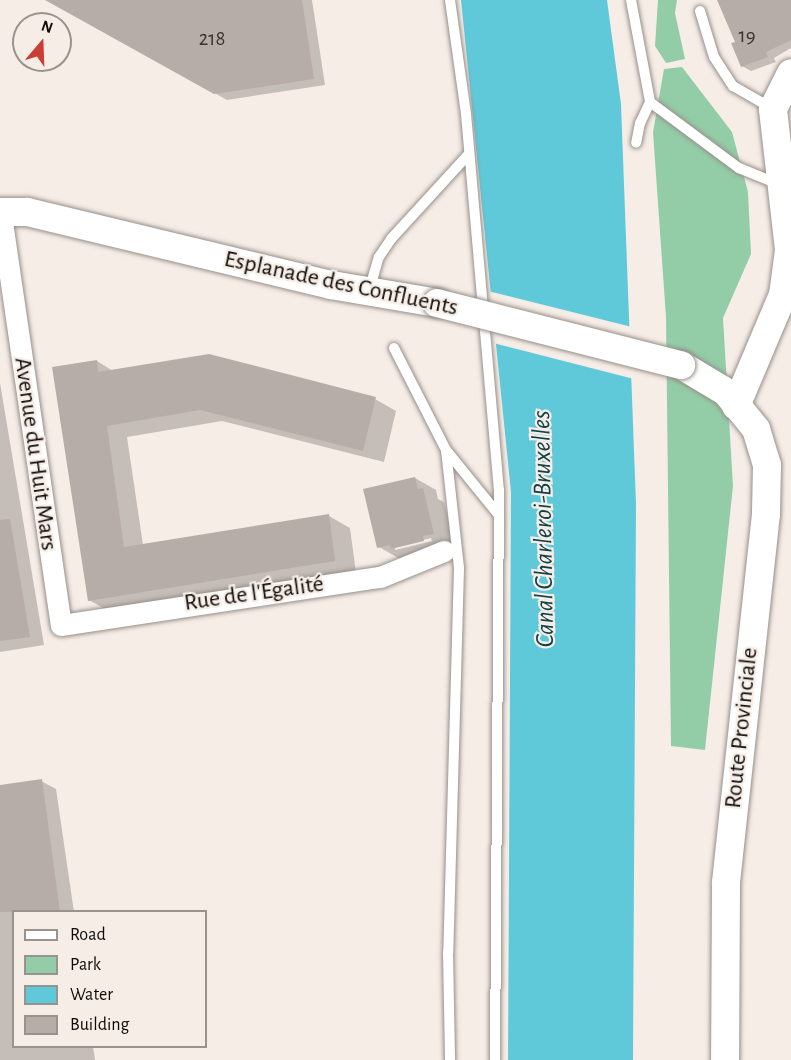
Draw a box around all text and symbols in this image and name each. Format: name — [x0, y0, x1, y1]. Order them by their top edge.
north arrow — [12, 12, 72, 72]
text: N — [39, 17, 55, 36]
house number: 19 — [738, 23, 756, 49]
house number: 218 — [199, 26, 225, 52]
street label: Esplanade des Confluents — [221, 245, 461, 323]
street label: Avenue du Huit Mars — [7, 356, 63, 552]
water label: Canal Charleroi-Bruxelles — [526, 410, 562, 648]
street label: Rue de l'Égalité — [182, 570, 326, 618]
street label: Route Provinciale — [719, 646, 765, 810]
legend — [12, 910, 207, 1048]
text: Road — [70, 926, 106, 944]
text: Park — [70, 956, 101, 974]
text: Water — [70, 986, 113, 1004]
text: Building — [70, 1016, 129, 1034]

